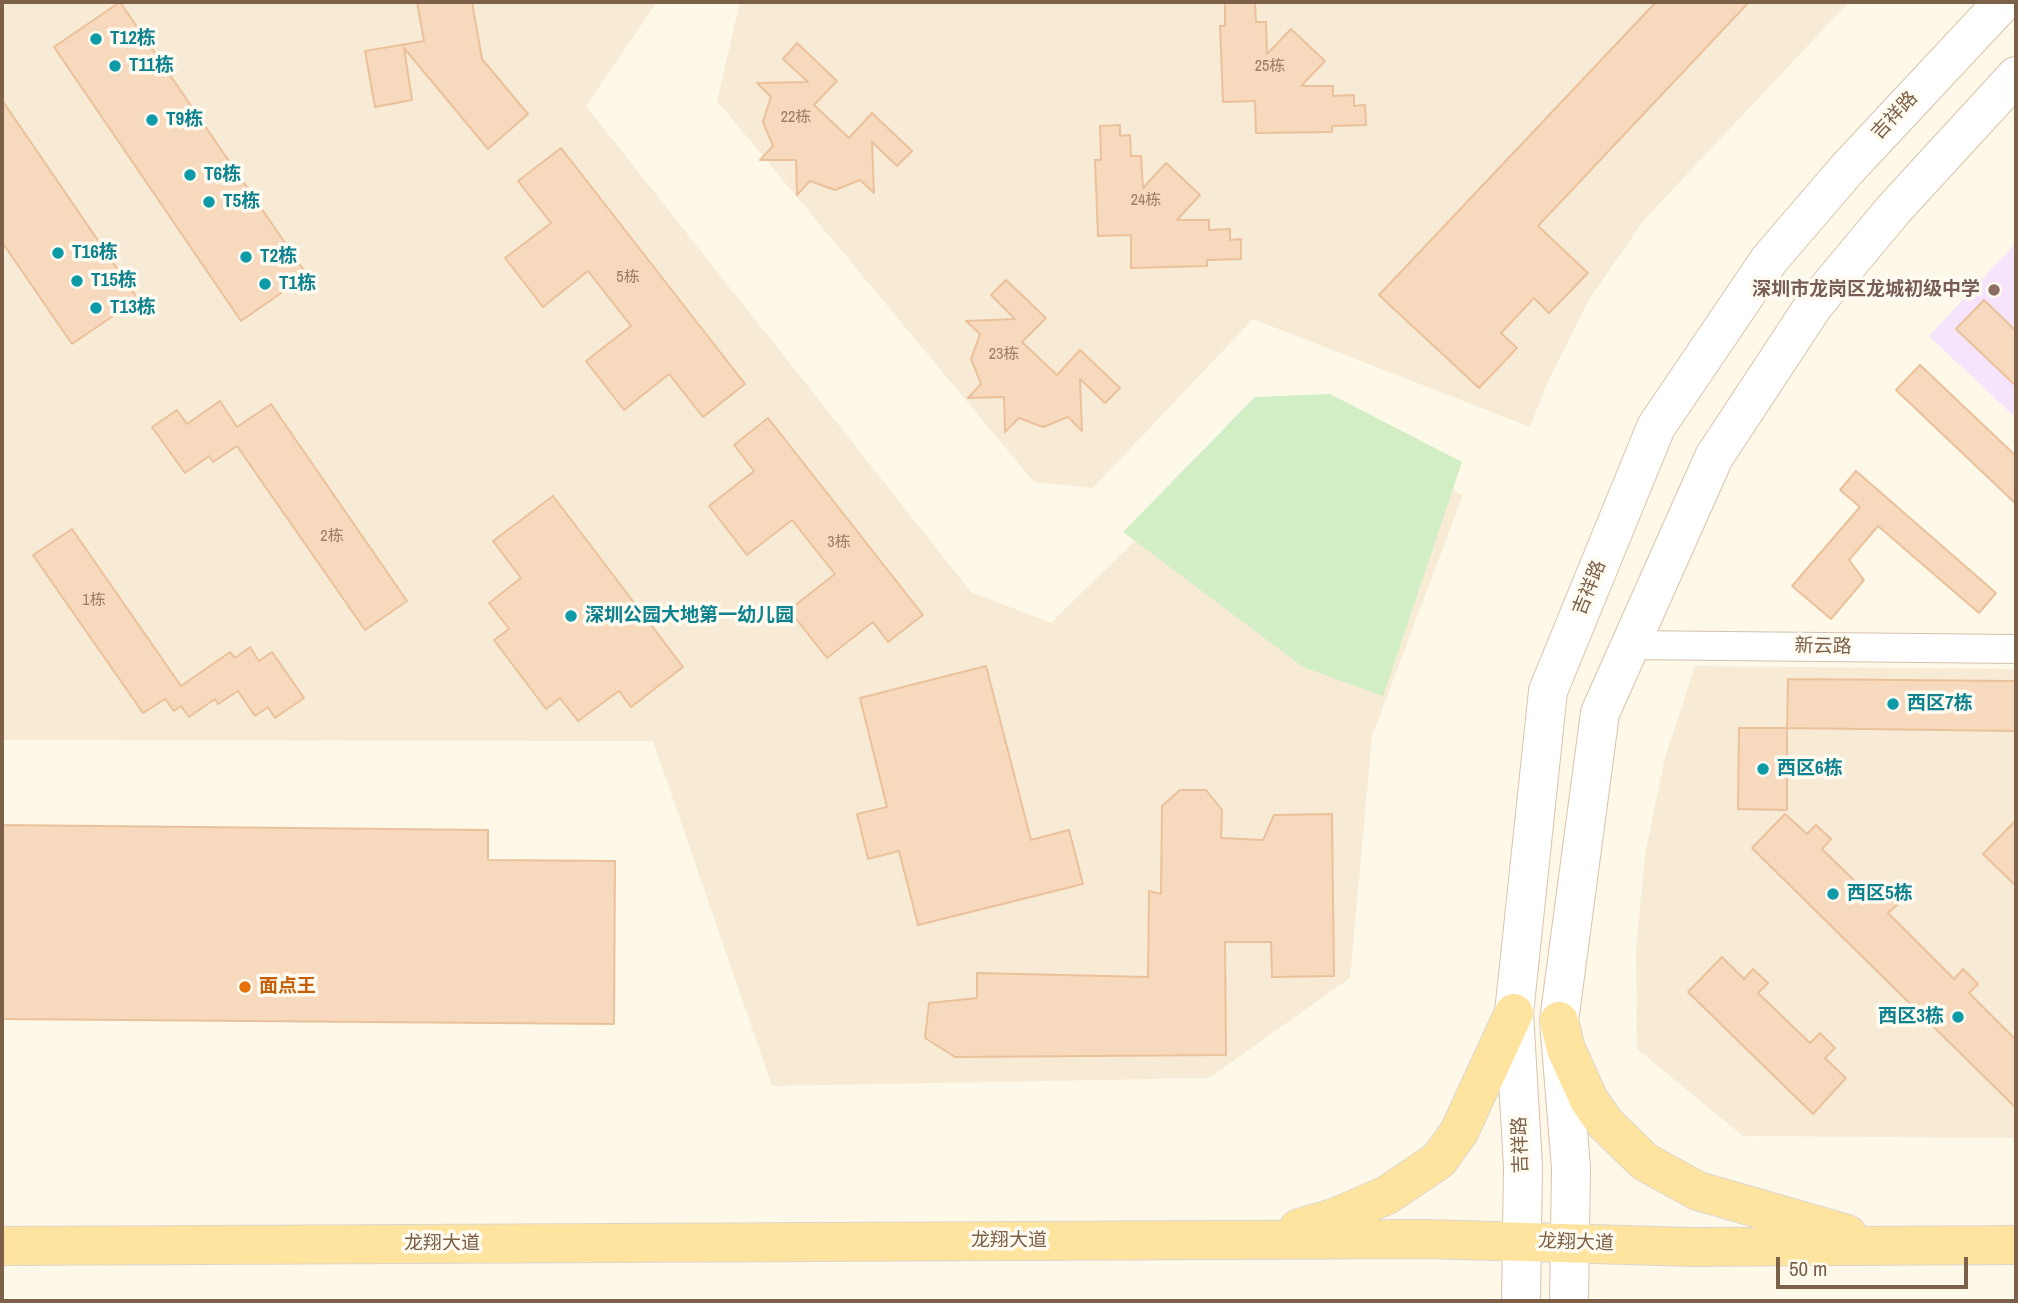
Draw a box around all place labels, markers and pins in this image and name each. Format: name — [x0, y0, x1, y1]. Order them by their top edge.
place label: T12栋 — [110, 28, 156, 50]
marker: T12栋 — [88, 31, 104, 47]
place label: T11栋 — [129, 55, 174, 77]
marker: T11栋 — [107, 58, 123, 74]
place label: T9栋 — [166, 109, 203, 131]
marker: T9栋 — [144, 112, 160, 128]
place label: T6栋 — [204, 164, 241, 186]
marker: T6栋 — [182, 167, 198, 183]
place label: T5栋 — [223, 191, 260, 213]
marker: T5栋 — [201, 194, 217, 210]
place label: T16栋 — [72, 242, 118, 264]
marker: T16栋 — [50, 245, 66, 261]
place label: T2栋 — [260, 246, 297, 268]
marker: T2栋 — [238, 249, 254, 265]
place label: T15栋 — [91, 270, 137, 292]
marker: T15栋 — [69, 273, 85, 289]
place label: T1栋 — [279, 273, 316, 295]
marker: T1栋 — [257, 276, 273, 292]
place label: 深圳市龙岗区龙城初级中学 — [1752, 279, 1980, 301]
marker: 深圳市龙岗区龙城初级中学 — [1986, 282, 2002, 298]
place label: T13栋 — [110, 297, 156, 319]
marker: T13栋 — [88, 300, 104, 316]
place label: 深圳公园大地第一幼儿园 — [585, 605, 794, 627]
marker: 深圳公园大地第一幼儿园 — [563, 608, 579, 624]
place label: 西区7栋 — [1907, 693, 1973, 715]
marker: 西区7栋 — [1885, 696, 1901, 712]
place label: 西区6栋 — [1777, 758, 1843, 780]
marker: 西区6栋 — [1755, 761, 1771, 777]
place label: 西区5栋 — [1847, 883, 1913, 905]
marker: 西区5栋 — [1825, 886, 1841, 902]
place label: 面点王 — [259, 976, 316, 998]
marker: 面点王 — [237, 979, 253, 995]
place label: 西区3栋 — [1878, 1006, 1944, 1028]
marker: 西区3栋 — [1950, 1009, 1966, 1025]

